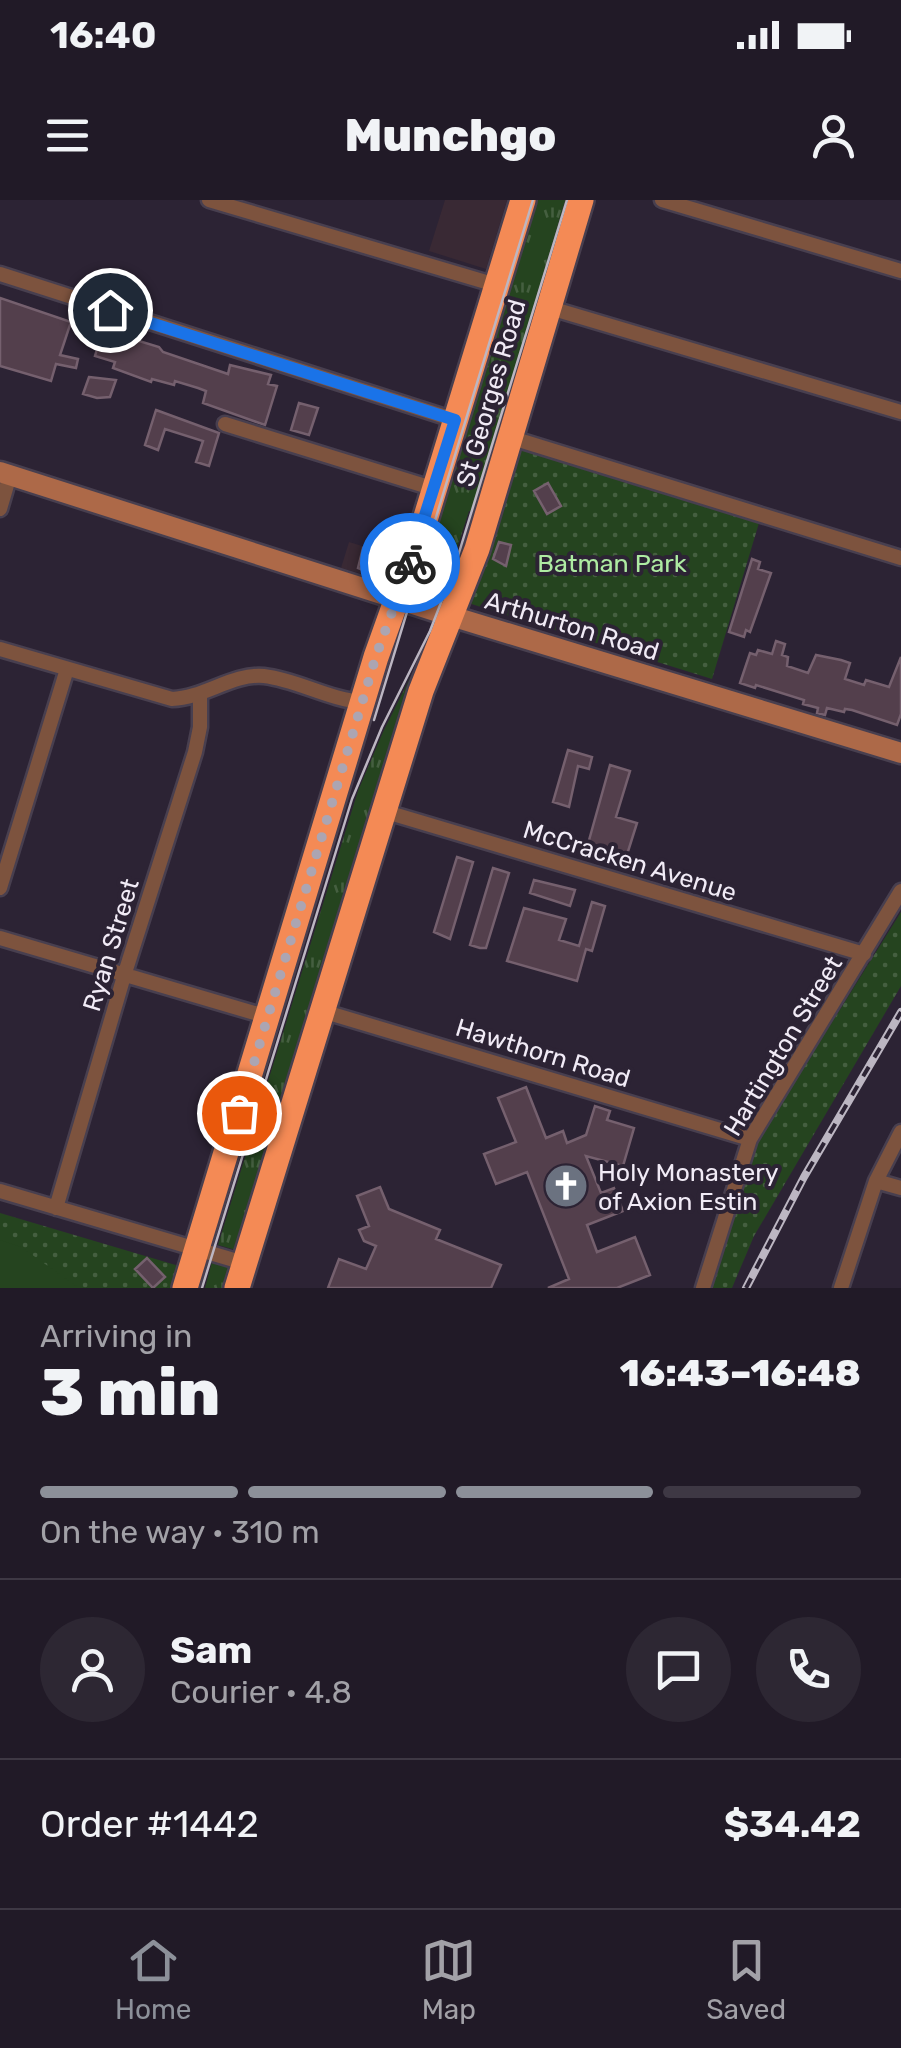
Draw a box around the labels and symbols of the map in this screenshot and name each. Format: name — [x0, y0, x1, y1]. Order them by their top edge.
pin — [68, 268, 153, 353]
street label: St Georges Road — [450, 296, 532, 490]
courier — [360, 513, 460, 613]
park label: Batman Park — [537, 549, 687, 578]
street label: Arthurton Road — [481, 586, 663, 666]
street label: McCracken Avenue — [520, 815, 740, 907]
street label: Ryan Street — [77, 875, 145, 1015]
street label: Hartington Street — [718, 951, 848, 1141]
street label: Hawthorn Road — [452, 1013, 634, 1093]
pin — [197, 1071, 282, 1156]
place label: Holy Monastery of Axion Estin — [598, 1158, 779, 1216]
church icon: Holy Monastery of Axion Estin — [543, 1163, 589, 1209]

